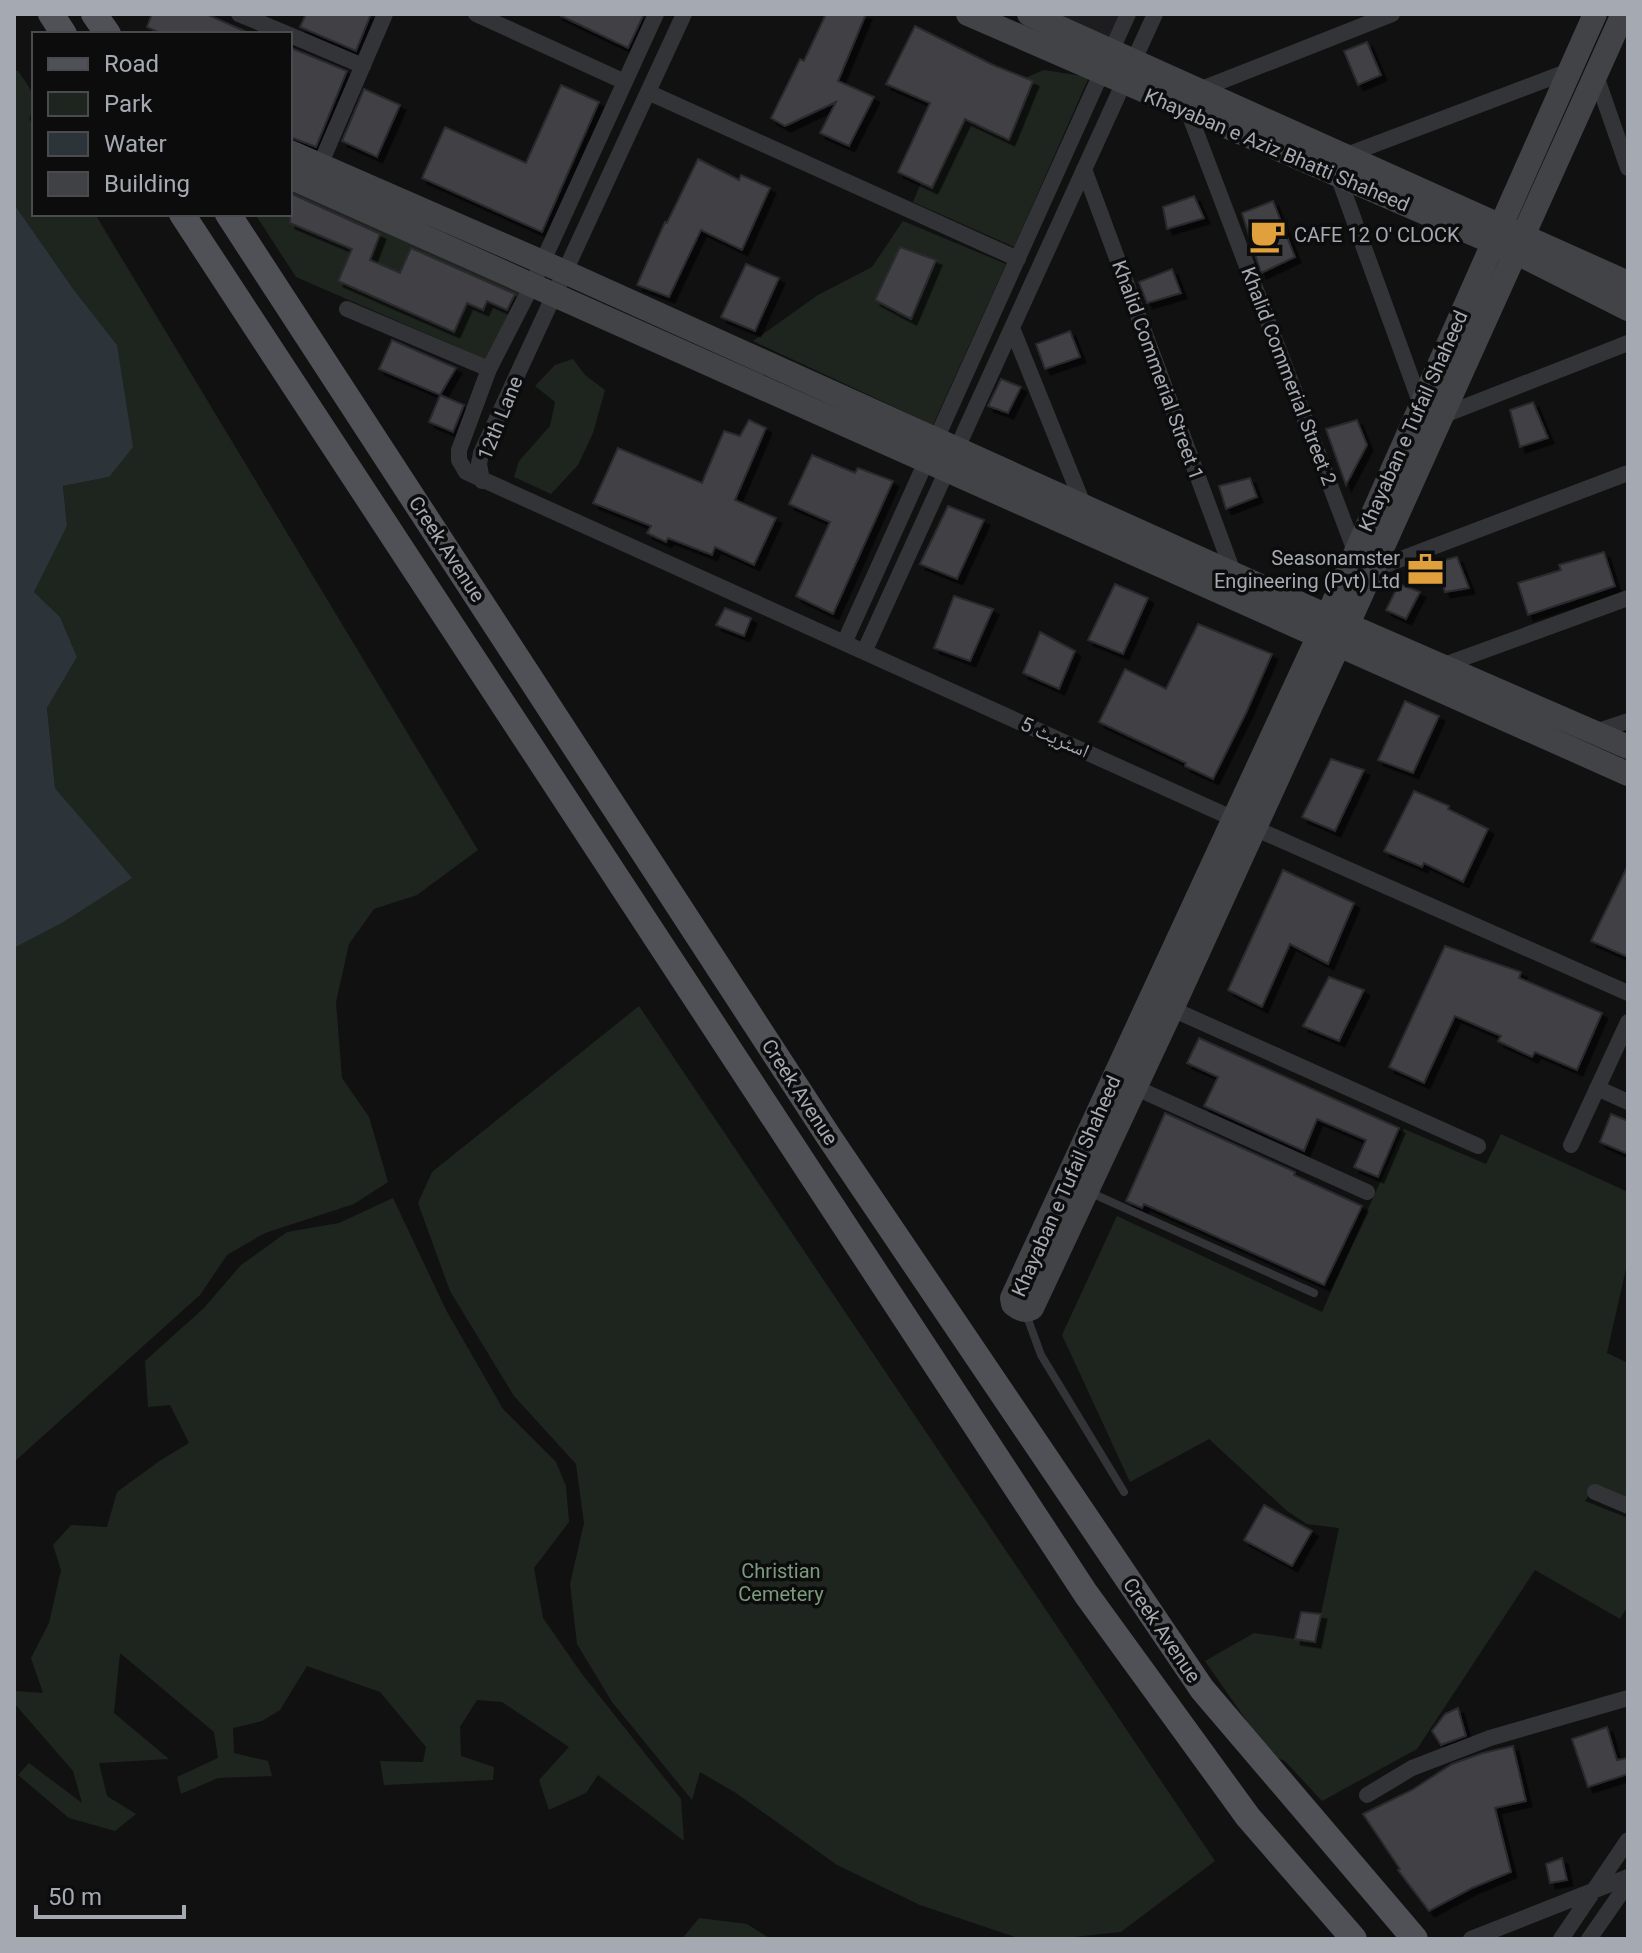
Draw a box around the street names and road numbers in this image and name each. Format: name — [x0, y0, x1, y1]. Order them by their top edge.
street label: Khayaban e Aziz Bhatti Shaheed — [1141, 83, 1413, 217]
street label: Khalid Commerial Street 1 — [1107, 257, 1209, 483]
street label: Khalid Commerial Street 2 — [1236, 263, 1342, 489]
street label: Khayaban e Tufail Shaheed — [1353, 307, 1473, 535]
street label: 12th Lane — [472, 373, 528, 463]
street label: Creek Avenue — [404, 492, 490, 606]
street label: اسٹریٹ 5 — [1017, 711, 1093, 763]
street label: Creek Avenue — [757, 1035, 843, 1149]
street label: Khayaban e Tufail Shaheed — [1006, 1072, 1126, 1300]
street label: Creek Avenue — [1118, 1573, 1206, 1687]

